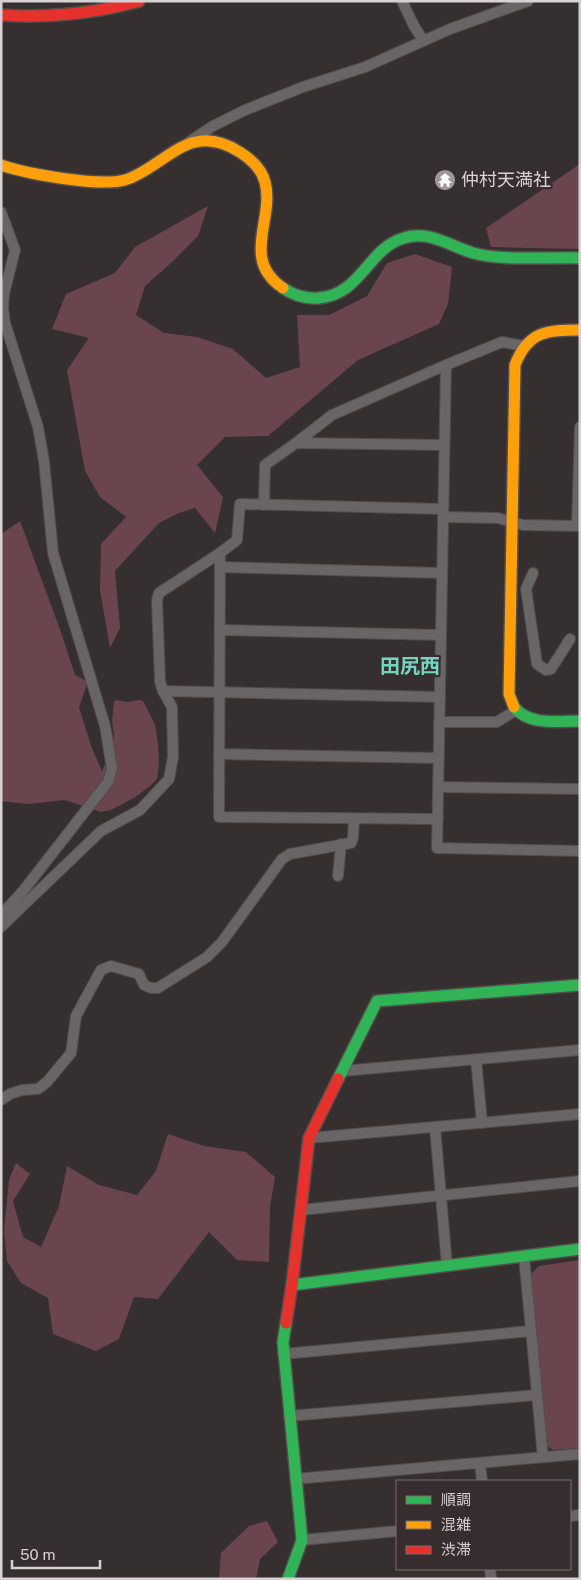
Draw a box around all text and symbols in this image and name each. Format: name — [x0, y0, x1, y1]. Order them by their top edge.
temple icon: 仲村天満社 — [433, 168, 457, 192]
place label: 仲村天満社 — [461, 169, 551, 190]
district label: 田尻西 — [380, 654, 440, 678]
legend — [396, 1480, 571, 1570]
text: 順調 — [441, 1491, 471, 1508]
text: 混雑 — [441, 1516, 471, 1533]
scale bar — [12, 1538, 100, 1570]
text: 渋滞 — [441, 1541, 471, 1558]
text: 50 m — [20, 1546, 55, 1563]

